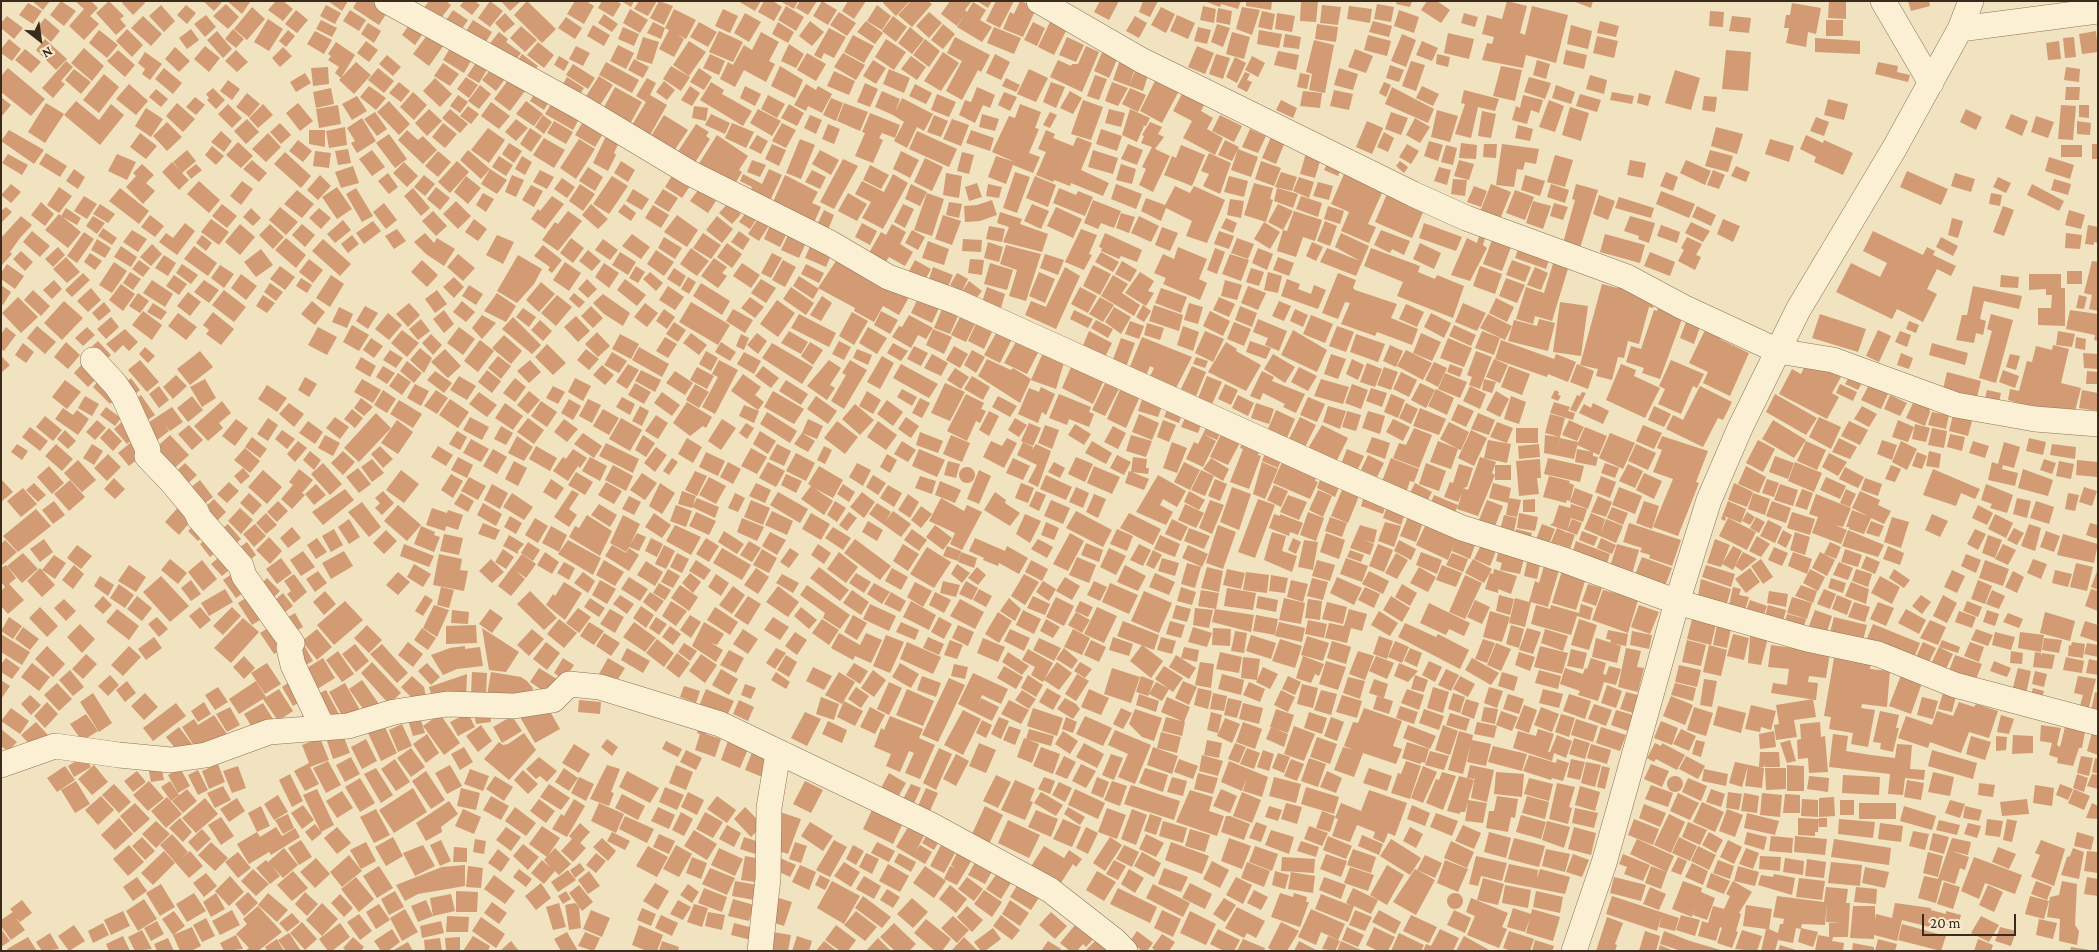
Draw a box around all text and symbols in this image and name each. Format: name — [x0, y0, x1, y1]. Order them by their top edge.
north arrow — [15, 15, 65, 65]
text: N — [39, 44, 56, 62]
scale bar — [1924, 904, 2018, 936]
text: 20 m — [1930, 915, 1961, 931]

